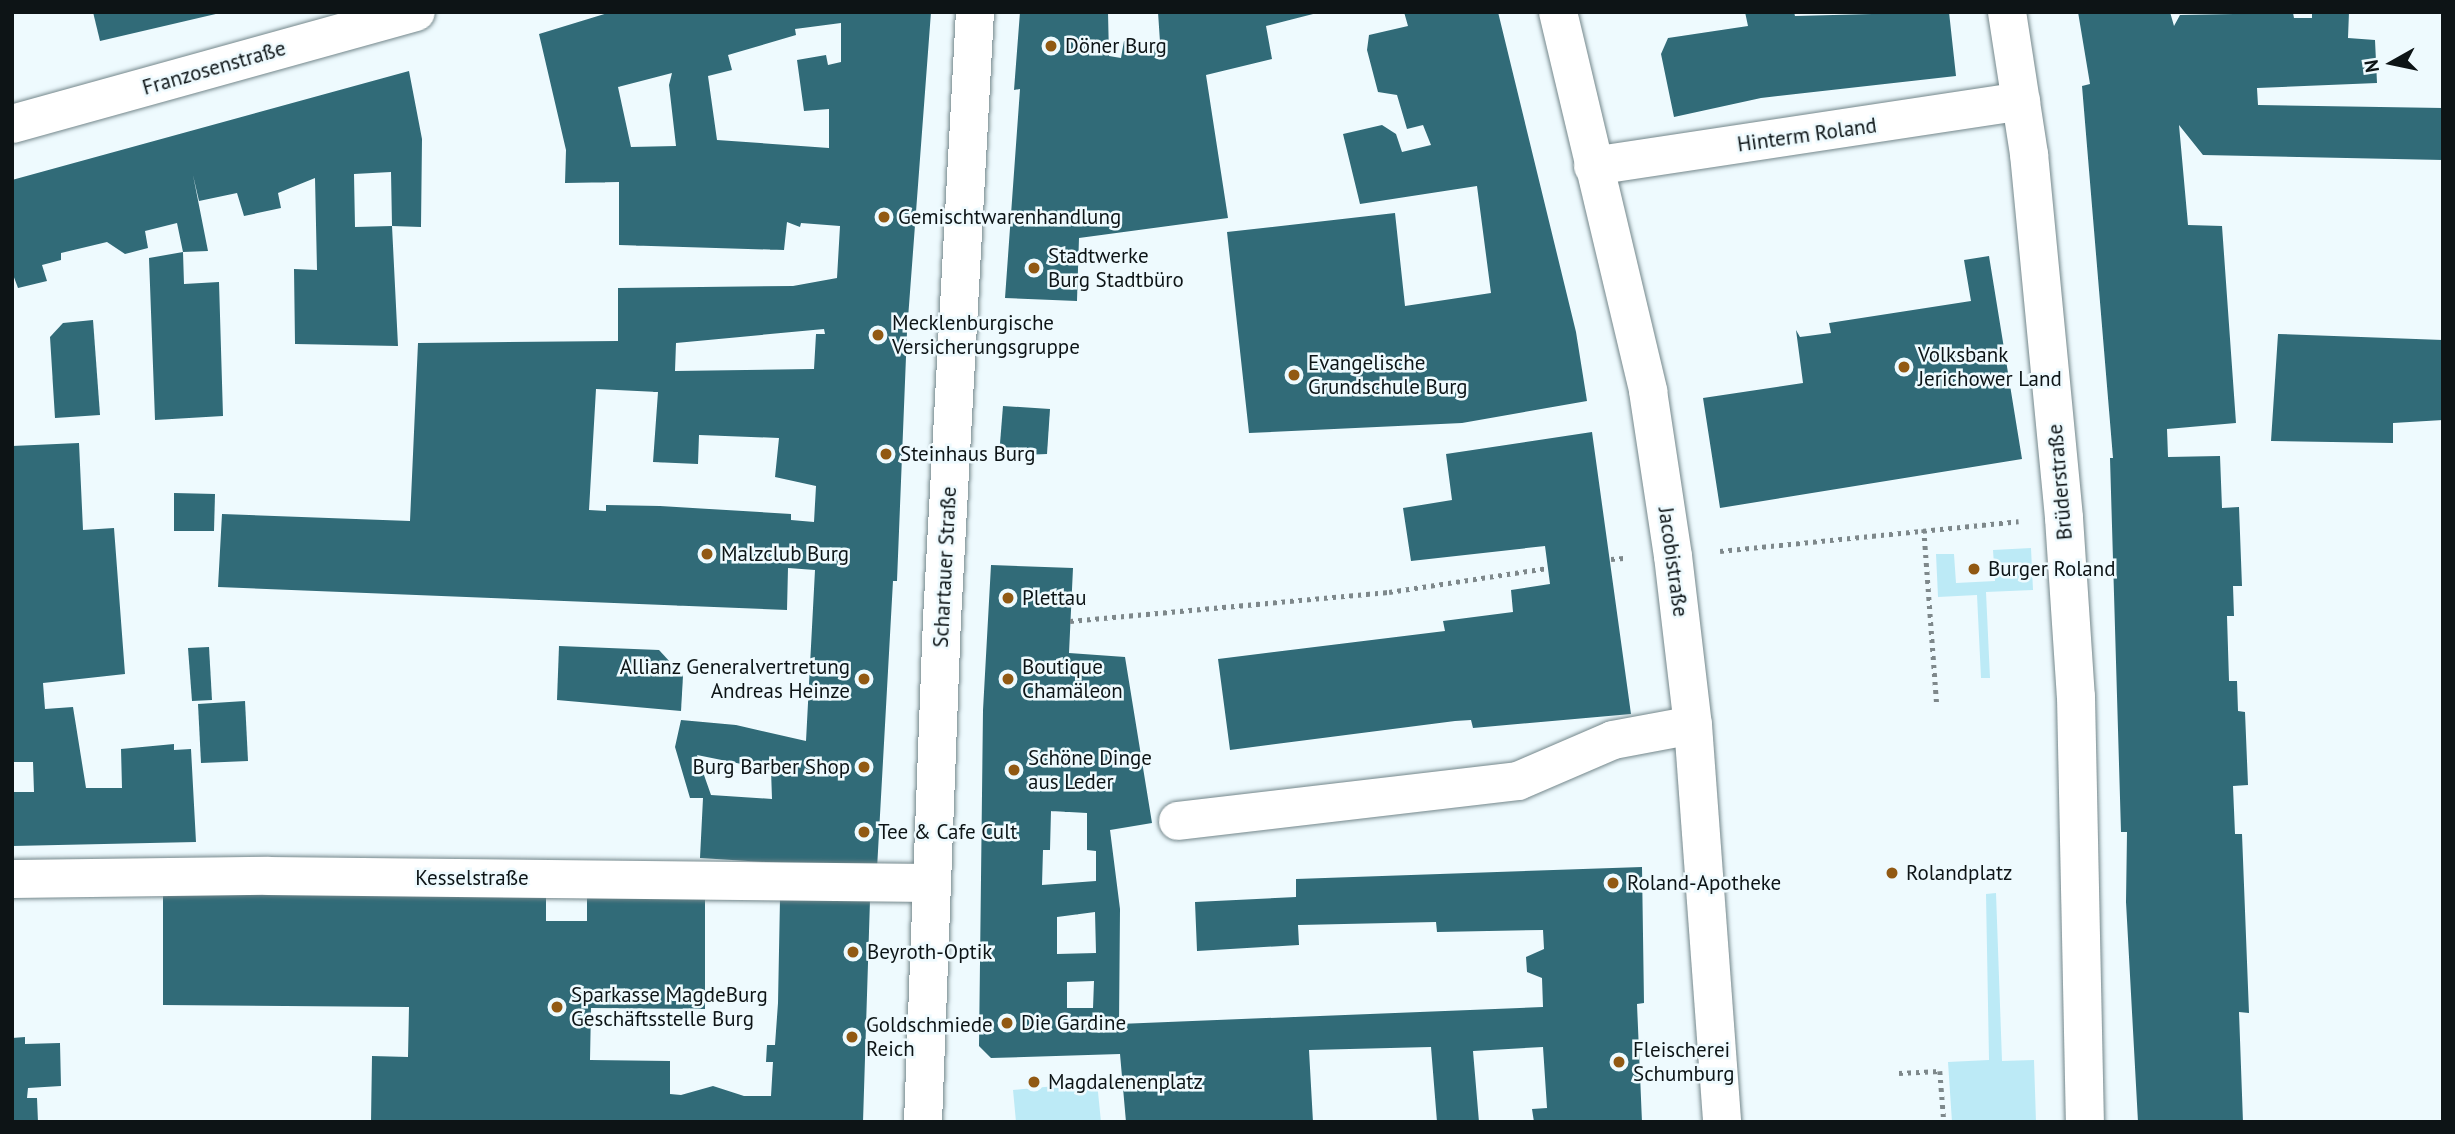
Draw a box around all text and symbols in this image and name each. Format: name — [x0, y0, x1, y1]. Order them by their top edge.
north arrow — [2357, 28, 2427, 98]
place label: Döner Burg — [1065, 33, 1167, 59]
street label: Franzosenstraße — [139, 36, 289, 100]
marker: Döner Burg — [1043, 38, 1059, 54]
text: N — [2358, 58, 2384, 74]
street label: Hinterm Roland — [1736, 113, 1878, 157]
place label: Gemischtwarenhandlung — [898, 204, 1121, 230]
marker: Gemischtwarenhandlung — [876, 209, 892, 225]
place label: Stadtwerke Burg Stadtbüro — [1048, 243, 1184, 293]
marker: Stadtwerke Burg Stadtbüro — [1026, 260, 1042, 276]
place label: Mecklenburgische Versicherungsgruppe — [892, 310, 1080, 360]
marker: Mecklenburgische Versicherungsgruppe — [870, 327, 886, 343]
place label: Volksbank Jerichower Land — [1918, 342, 2062, 392]
place label: Evangelische Grundschule Burg — [1308, 350, 1468, 400]
marker: Volksbank Jerichower Land — [1896, 359, 1912, 375]
marker: Evangelische Grundschule Burg — [1286, 367, 1302, 383]
street label: Brüderstraße — [2042, 423, 2078, 541]
place label: Steinhaus Burg — [900, 441, 1035, 467]
marker: Steinhaus Burg — [878, 446, 894, 462]
street label: Schartauer Straße — [928, 486, 962, 648]
street label: Jacobistraße — [1653, 506, 1693, 618]
place label: Malzclub Burg — [721, 541, 849, 567]
marker: Malzclub Burg — [699, 546, 715, 562]
place label: Burger Roland — [1988, 556, 2115, 582]
marker: Burger Roland — [1966, 561, 1982, 577]
place label: Plettau — [1022, 585, 1087, 611]
marker: Plettau — [1000, 590, 1016, 606]
place label: Allianz Generalvertretung Andreas Heinze — [619, 654, 850, 704]
place label: Boutique Chamäleon — [1022, 654, 1123, 704]
marker: Allianz Generalvertretung Andreas Heinze — [856, 671, 872, 687]
marker: Boutique Chamäleon — [1000, 671, 1016, 687]
place label: Schöne Dinge aus Leder — [1028, 745, 1152, 795]
place label: Burg Barber Shop — [693, 754, 850, 780]
marker: Burg Barber Shop — [856, 759, 872, 775]
marker: Schöne Dinge aus Leder — [1006, 762, 1022, 778]
place label: Tee & Cafe Cult — [878, 819, 1017, 845]
marker: Tee & Cafe Cult — [856, 824, 872, 840]
place label: Rolandplatz — [1906, 860, 2012, 886]
street label: Kesselstraße — [415, 865, 529, 891]
marker: Rolandplatz — [1884, 865, 1900, 881]
place label: Roland-Apotheke — [1627, 870, 1781, 896]
marker: Roland-Apotheke — [1605, 875, 1621, 891]
place label: Beyroth-Optik — [867, 939, 992, 965]
marker: Beyroth-Optik — [845, 944, 861, 960]
place label: Sparkasse MagdeBurg Geschäftsstelle Burg — [571, 982, 768, 1032]
marker: Sparkasse MagdeBurg Geschäftsstelle Burg — [549, 999, 565, 1015]
place label: Die Gardine — [1021, 1010, 1126, 1036]
place label: Goldschmiede Reich — [866, 1012, 993, 1062]
marker: Die Gardine — [999, 1015, 1015, 1031]
marker: Goldschmiede Reich — [844, 1029, 860, 1045]
place label: Fleischerei Schumburg — [1633, 1037, 1735, 1087]
marker: Fleischerei Schumburg — [1611, 1054, 1627, 1070]
place label: Magdalenenplatz — [1048, 1069, 1203, 1095]
marker: Magdalenenplatz — [1026, 1074, 1042, 1090]

